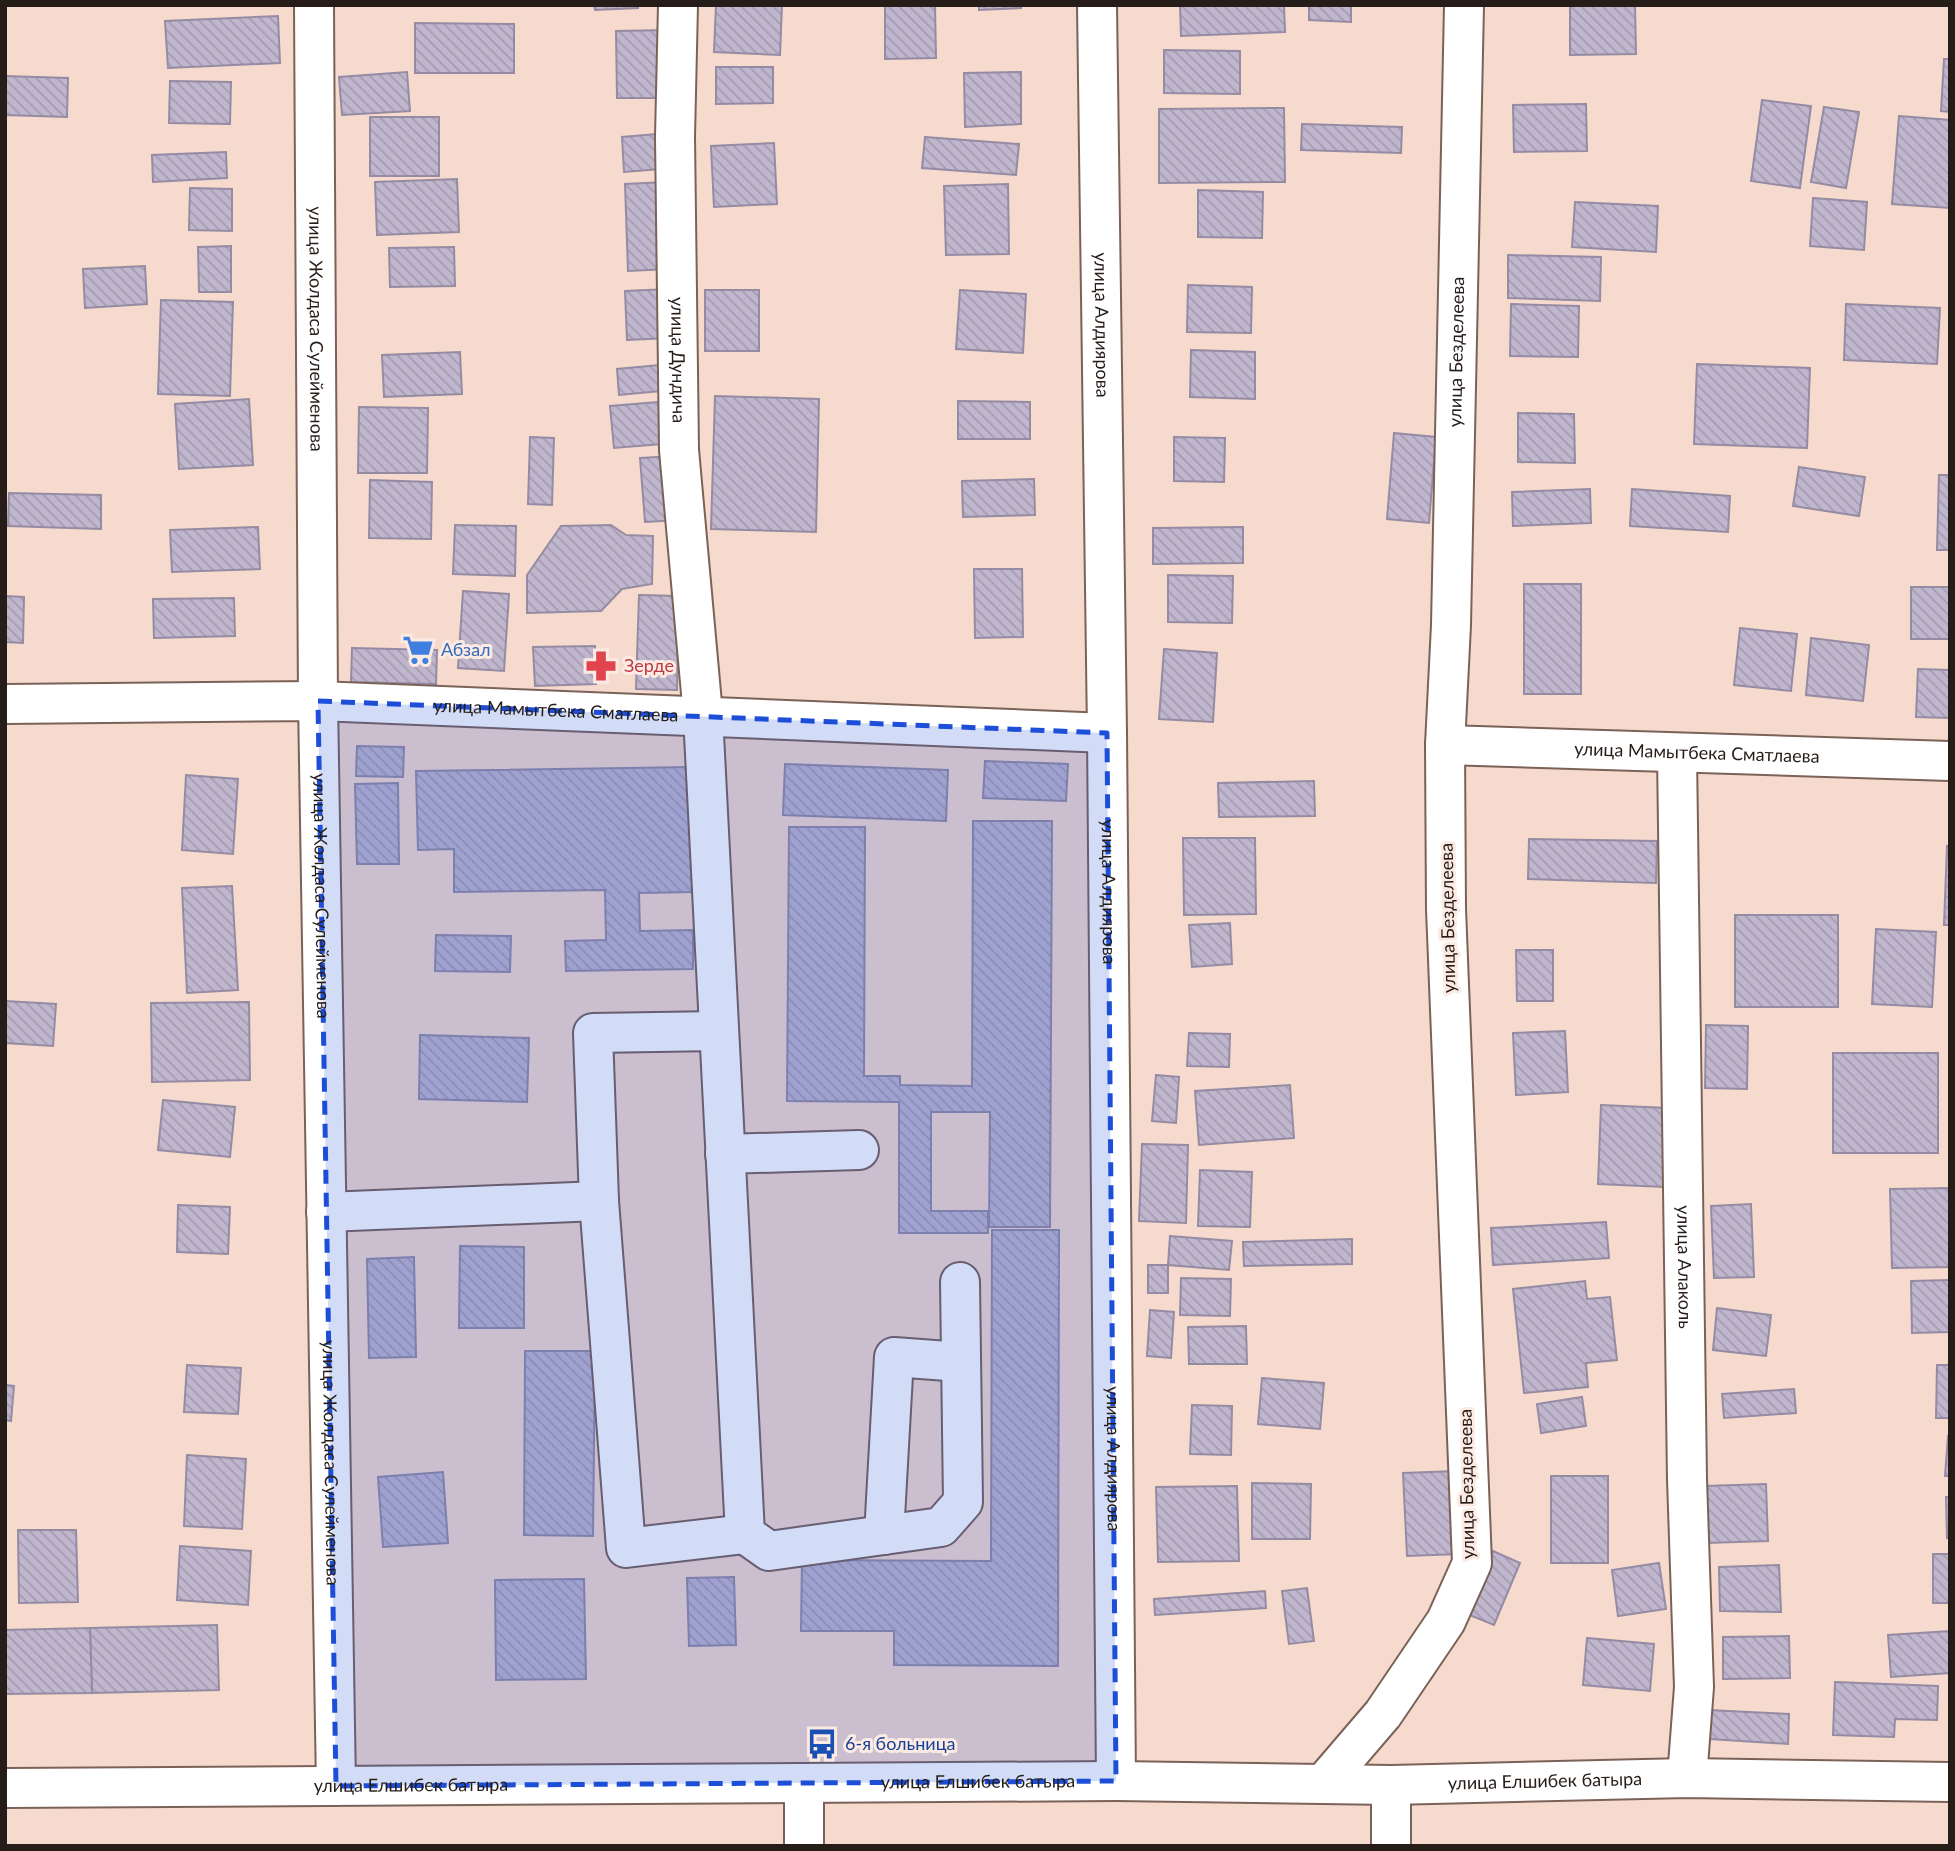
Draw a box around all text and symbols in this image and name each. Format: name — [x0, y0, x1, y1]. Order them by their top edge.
street label: улица Жолдаса Сулейменова — [305, 206, 329, 452]
street label: улица Алдиярова — [1090, 252, 1114, 398]
street label: улица Безделеева — [1443, 276, 1468, 427]
street label: улица Дундича — [667, 297, 691, 423]
supermarket icon: Абзал — [401, 633, 435, 667]
place label: Абзал — [441, 638, 491, 660]
pharmacy icon: Зерде — [584, 649, 618, 683]
place label: Зерде — [624, 654, 674, 676]
street label: улица Мамытбека Сматлаева — [433, 694, 679, 726]
street label: улица Мамытбека Сматлаева — [1574, 737, 1820, 767]
street label: улица Жолдаса Сулейменова — [309, 773, 335, 1019]
street label: улица Алдиярова — [1098, 819, 1121, 965]
street label: улица Безделеева — [1435, 843, 1459, 993]
street label: улица Алаколь — [1673, 1205, 1697, 1329]
street label: улица Жолдаса Сулейменова — [319, 1340, 345, 1586]
street label: улица Алдиярова — [1103, 1386, 1126, 1532]
street label: улица Безделеева — [1454, 1409, 1478, 1559]
bus stop icon: 6-я больница — [805, 1727, 839, 1761]
place label: 6-я больница — [845, 1732, 956, 1754]
street label: улица Елшибек батыра — [1447, 1767, 1642, 1794]
street label: улица Елшибек батыра — [881, 1769, 1075, 1792]
street label: улица Елшибек батыра — [314, 1773, 508, 1796]

